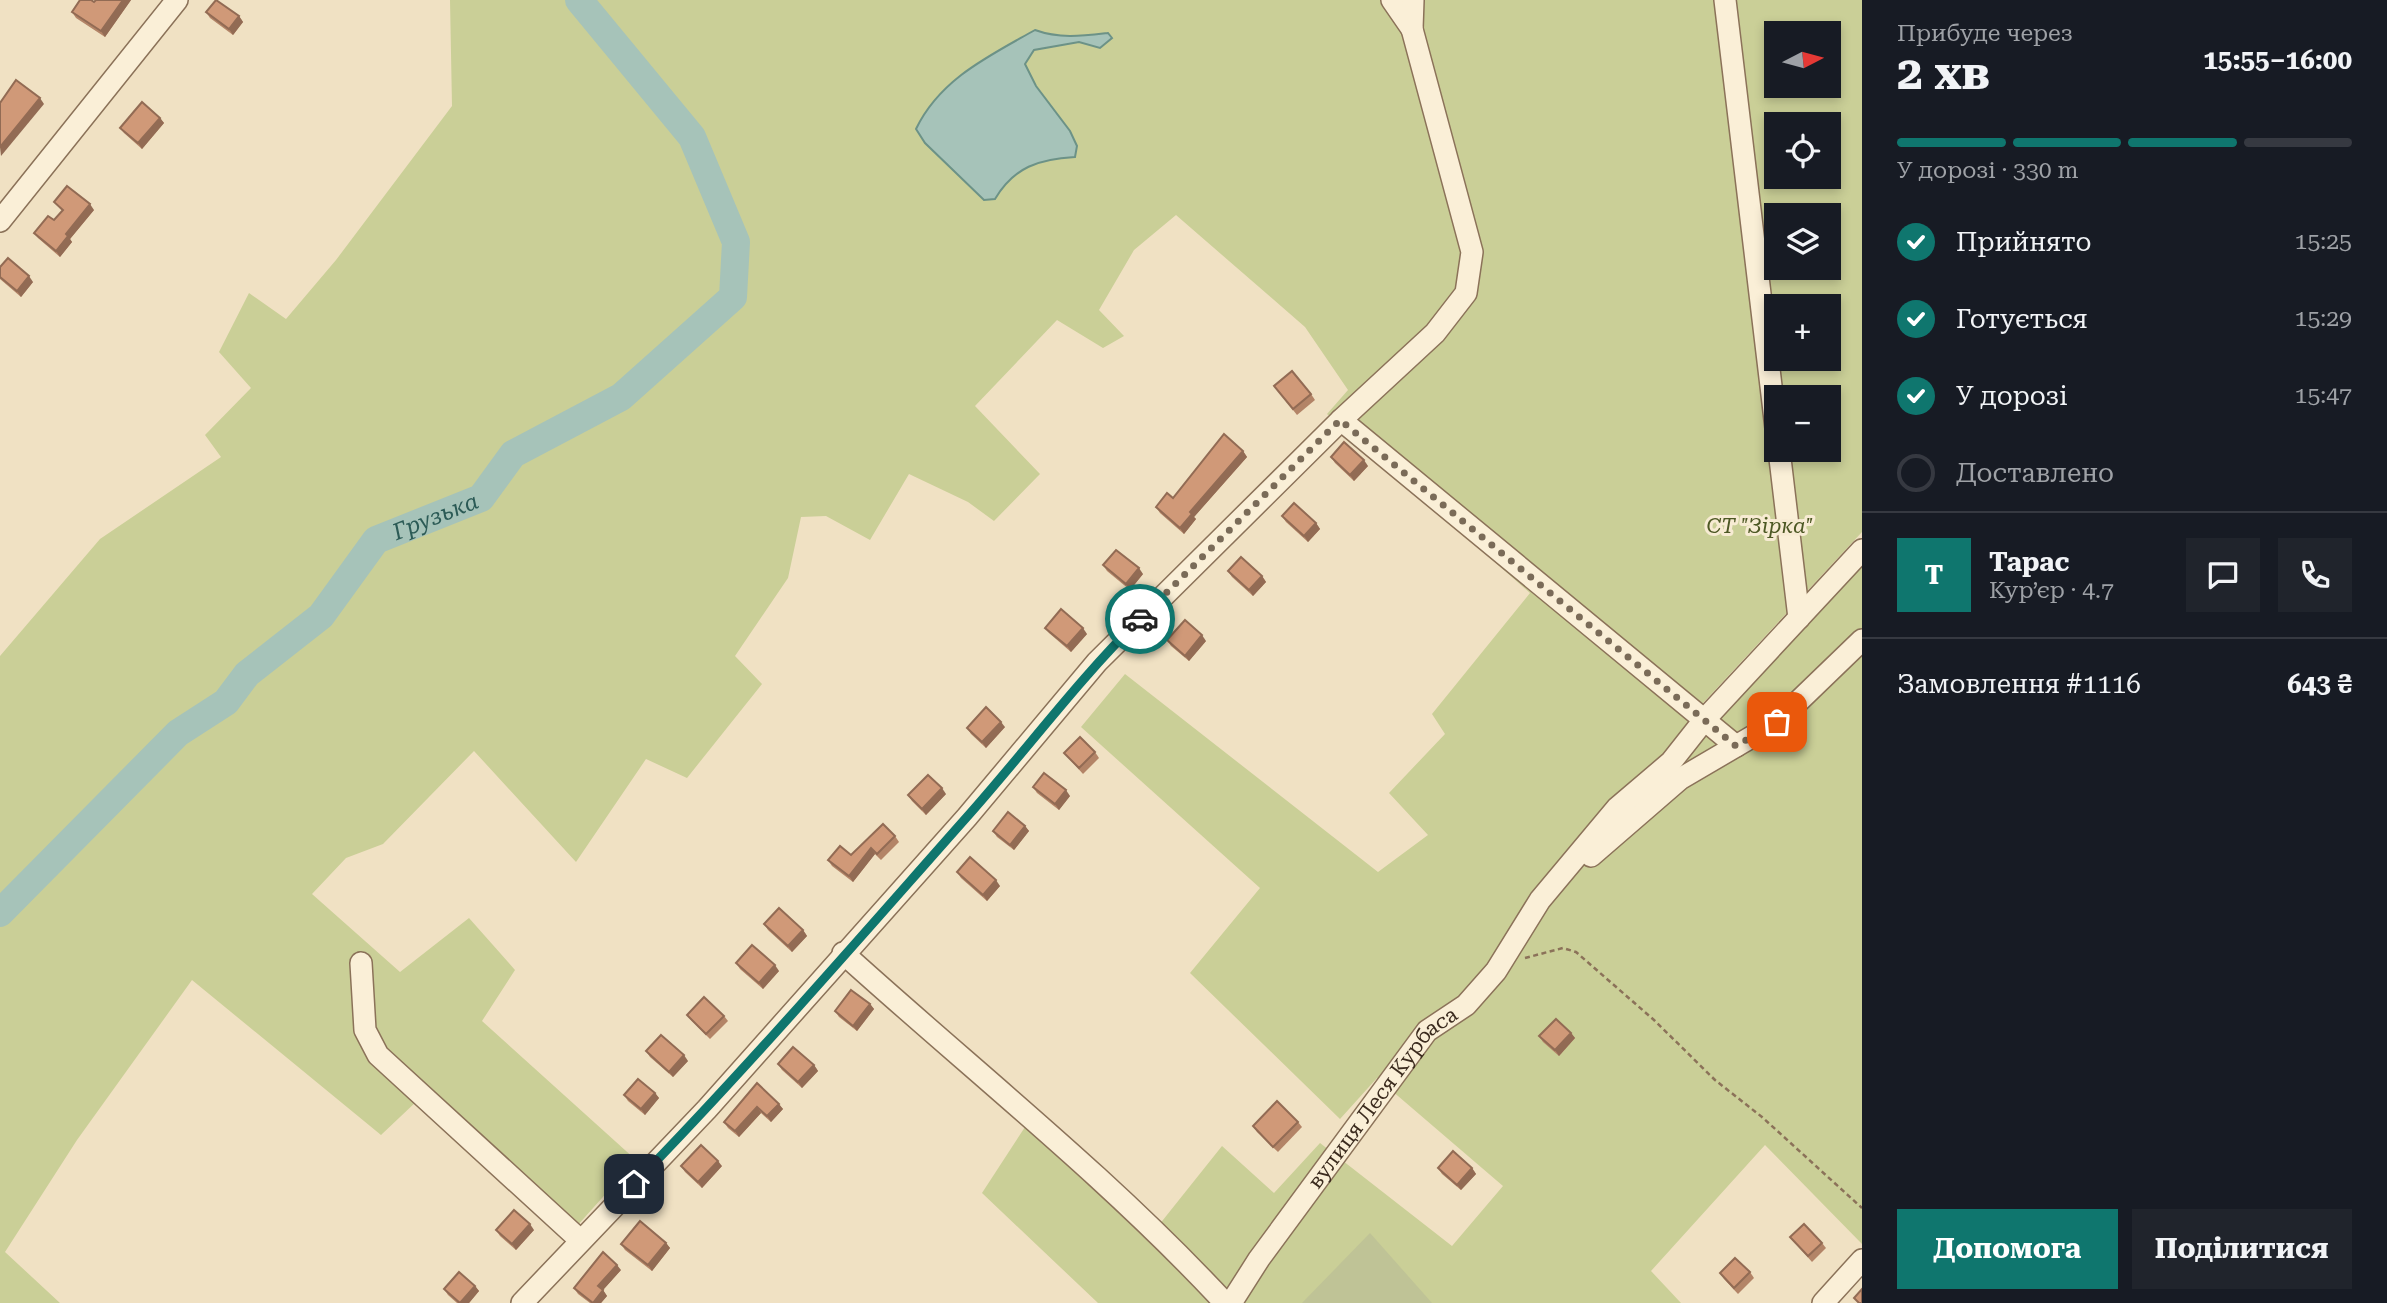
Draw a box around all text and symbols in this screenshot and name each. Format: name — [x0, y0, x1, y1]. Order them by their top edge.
text: Прибуде через — [1897, 20, 2073, 47]
north arrow — [1764, 21, 1841, 98]
map controls — [1764, 21, 1841, 462]
text: 15:55–16:00 — [2203, 45, 2352, 75]
text: 2 хв — [1897, 46, 1990, 100]
button: locate — [1764, 112, 1841, 189]
text: У дорозі · 330 m — [1897, 157, 2079, 184]
button: layers — [1764, 203, 1841, 280]
icon: check — [1897, 223, 1935, 261]
text: Прийнято — [1956, 227, 2091, 257]
text: 15:25 — [2295, 228, 2352, 255]
button: + — [1764, 294, 1841, 371]
icon: check — [1897, 300, 1935, 338]
text: Готується — [1956, 304, 2088, 334]
text: 15:29 — [2295, 305, 2352, 332]
icon: check — [1897, 377, 1935, 415]
text: У дорозі — [1956, 381, 2068, 411]
text: 15:47 — [2295, 382, 2352, 409]
button: − — [1764, 385, 1841, 462]
text: Доставлено — [1956, 458, 2114, 488]
water label: Грузька — [388, 487, 482, 546]
park label: СТ "Зірка" — [1707, 514, 1813, 538]
button: chat — [2186, 538, 2260, 612]
button: phone — [2278, 538, 2352, 612]
text: Тарас — [1989, 547, 2069, 577]
text: Т — [1925, 560, 1943, 590]
text: Кур’єр · 4.7 — [1989, 577, 2114, 604]
courier — [1105, 584, 1175, 654]
icon: car — [1121, 600, 1159, 638]
text: Замовлення #1116 — [1897, 669, 2141, 699]
text: 643 ₴ — [2287, 669, 2352, 699]
pin — [1747, 692, 1807, 752]
icon: bag — [1758, 703, 1796, 741]
street label: вулиця Леся Курбаса — [1303, 1002, 1462, 1193]
pin — [604, 1154, 664, 1214]
icon: home — [615, 1165, 653, 1203]
button: Допомога — [1897, 1209, 2118, 1289]
button: Поділитися — [2132, 1209, 2352, 1289]

